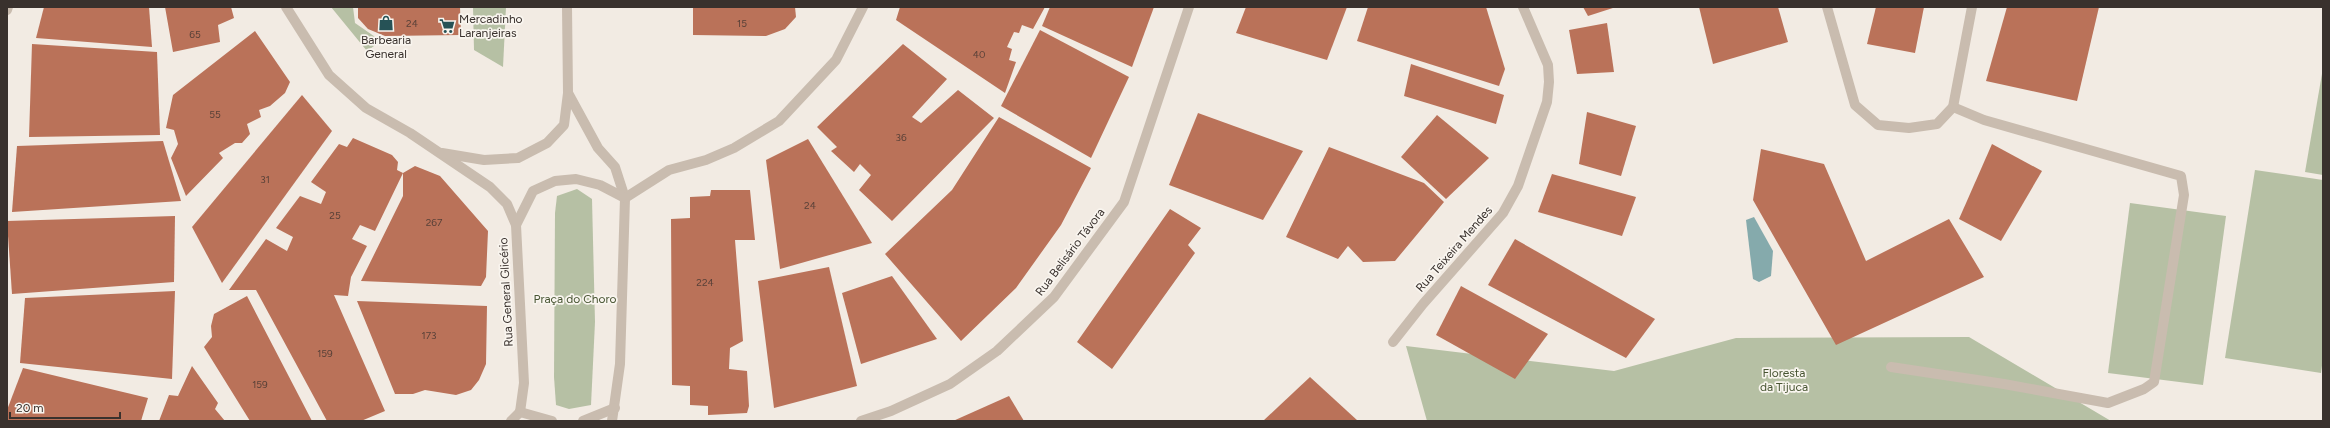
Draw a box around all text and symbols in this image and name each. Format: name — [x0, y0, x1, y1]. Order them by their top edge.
place label: Mercadinho Laranjeiras — [459, 12, 523, 40]
shop icon: Barbearia General — [377, 14, 395, 32]
house number: 24 — [406, 17, 418, 30]
supermarket icon: Mercadinho Laranjeiras — [438, 17, 456, 35]
house number: 15 — [737, 17, 747, 30]
house number: 65 — [189, 28, 201, 41]
place label: Barbearia General — [361, 33, 411, 61]
house number: 40 — [973, 48, 985, 61]
house number: 55 — [209, 108, 221, 121]
house number: 36 — [895, 131, 907, 144]
house number: 31 — [260, 173, 270, 186]
house number: 24 — [804, 199, 816, 212]
street label: Rua Teixeira Mendes — [1413, 203, 1495, 295]
street label: Rua Belisário Távora — [1032, 205, 1108, 299]
house number: 25 — [329, 209, 341, 222]
house number: 267 — [426, 216, 443, 229]
street label: Rua General Glicério — [496, 237, 516, 347]
house number: 224 — [696, 276, 714, 289]
park label: Praça do Choro — [534, 292, 617, 306]
house number: 173 — [422, 329, 436, 342]
house number: 159 — [317, 347, 333, 360]
park label: Floresta da Tijuca — [1760, 366, 1808, 394]
house number: 159 — [252, 378, 268, 391]
scale bar — [10, 394, 120, 420]
text: 20 m — [16, 401, 44, 415]

